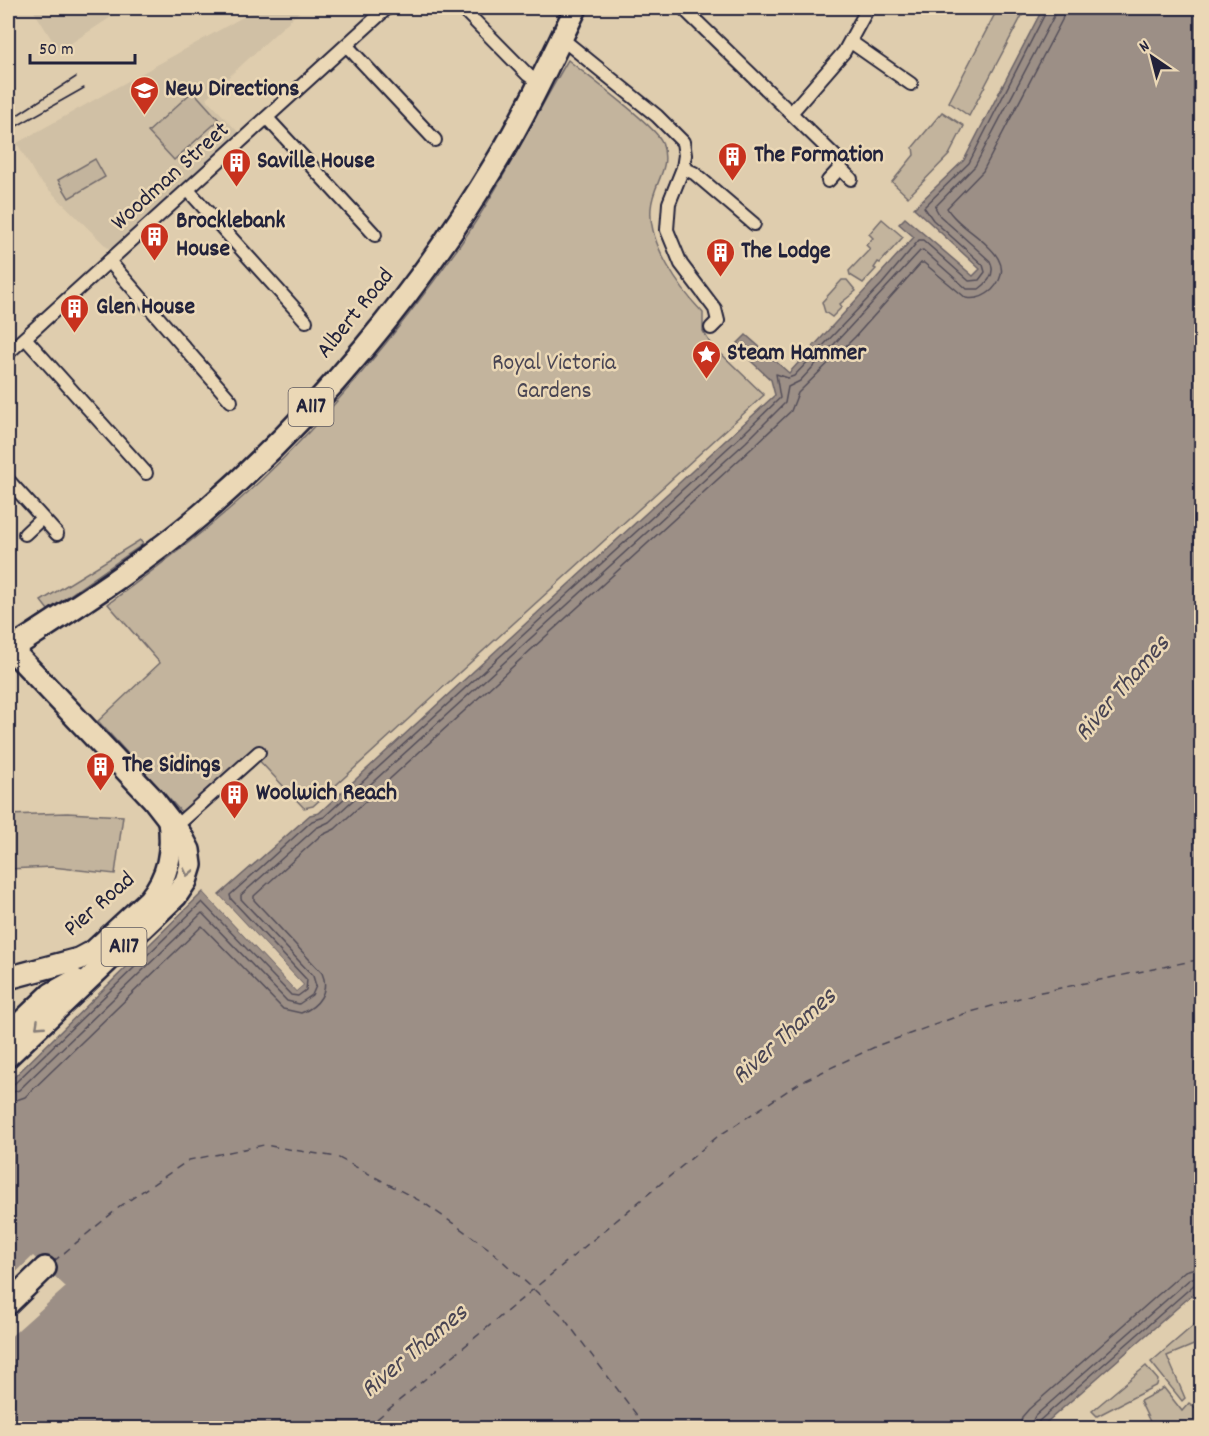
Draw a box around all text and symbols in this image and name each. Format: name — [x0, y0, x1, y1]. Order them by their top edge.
scale bar — [30, 27, 135, 65]
north arrow — [1122, 27, 1182, 87]
text: N — [1135, 35, 1155, 58]
text: 50 m — [39, 38, 74, 63]
place label: New Directions — [165, 73, 299, 107]
school or university icon: New Directions — [128, 74, 160, 116]
street label: Woodman Street — [104, 114, 238, 239]
place label: The Formation — [754, 139, 884, 173]
building icon: The Formation — [717, 140, 749, 182]
place label: Saville House — [257, 145, 375, 179]
building icon: Saville House — [220, 146, 252, 188]
place label: Brocklebank House — [176, 205, 285, 267]
building icon: Brocklebank House — [139, 220, 171, 262]
place label: The Lodge — [741, 235, 831, 269]
building icon: The Lodge — [704, 236, 736, 278]
street label: Albert Road — [309, 261, 403, 367]
place label: Glen House — [96, 291, 195, 325]
building icon: Glen House — [59, 292, 91, 334]
place label: Steam Hammer — [727, 337, 867, 371]
place icon: Steam Hammer — [690, 338, 722, 380]
park label: Royal Victoria Gardens — [492, 347, 617, 409]
road number: A117 — [288, 388, 334, 426]
water label: River Thames — [1066, 627, 1180, 750]
place label: The Sidings — [122, 749, 221, 783]
building icon: The Sidings — [85, 750, 117, 792]
place label: Woolwich Reach — [256, 777, 397, 811]
building icon: Woolwich Reach — [219, 778, 251, 820]
street label: Pier Road — [57, 864, 143, 946]
one-way arrow — [183, 867, 196, 877]
road number: A117 — [102, 928, 146, 966]
water label: River Thames — [724, 979, 846, 1094]
one-way arrow — [36, 1018, 47, 1029]
water label: River Thames — [353, 1295, 478, 1408]

